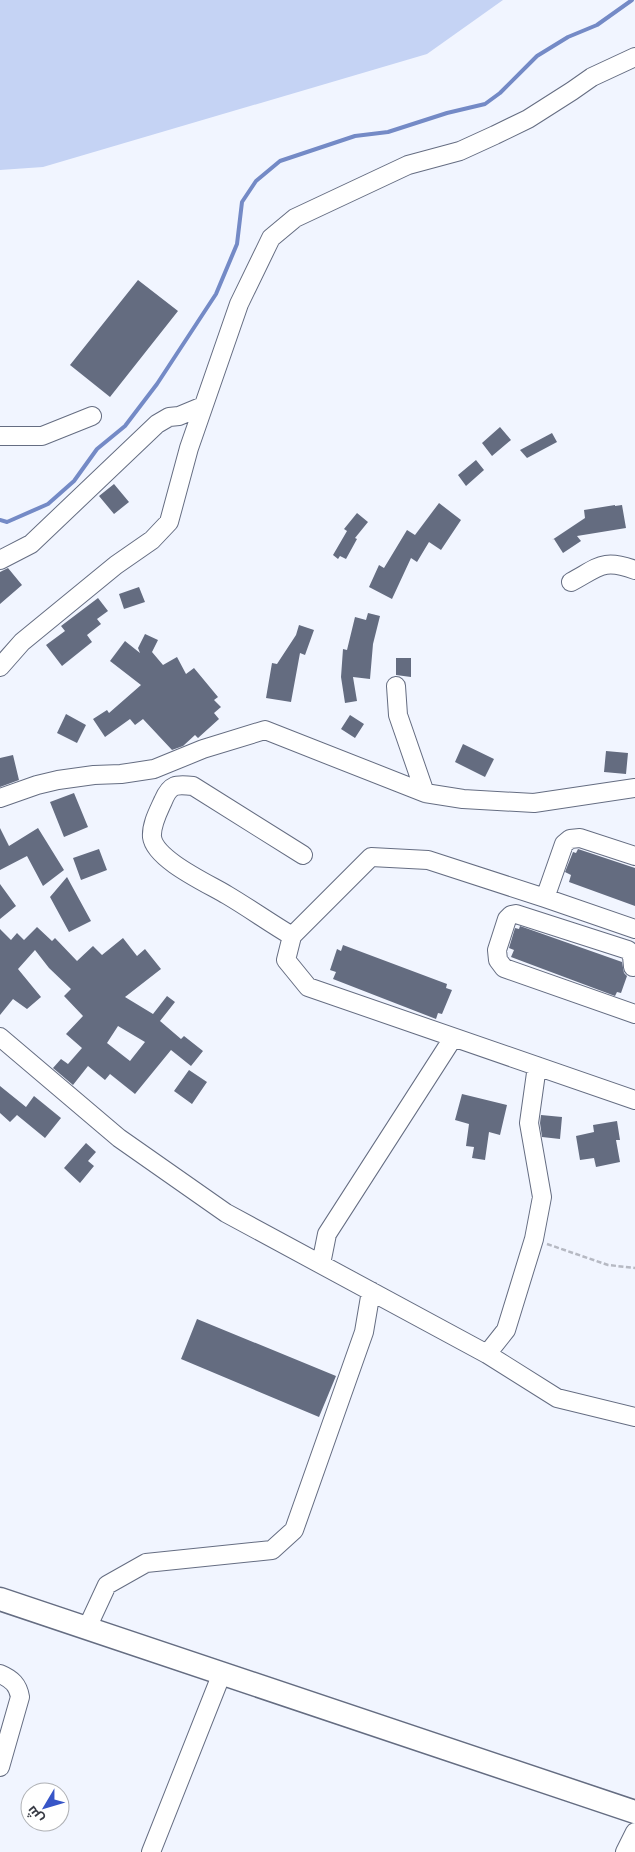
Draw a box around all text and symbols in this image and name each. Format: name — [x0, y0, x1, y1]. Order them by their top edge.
north arrow — [20, 1782, 70, 1832]
text: ش — [21, 1802, 47, 1829]

